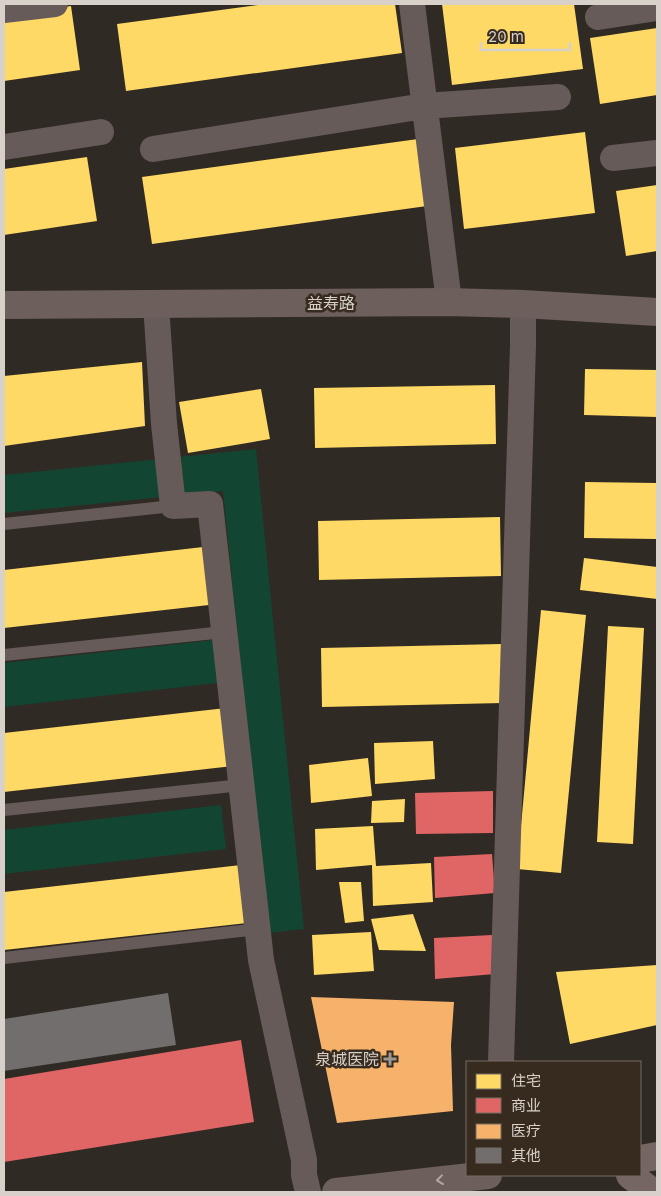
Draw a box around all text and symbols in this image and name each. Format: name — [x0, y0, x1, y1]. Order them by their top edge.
scale bar — [481, 20, 570, 52]
text: 20 m — [488, 27, 524, 46]
street label: 益寿路 — [307, 293, 355, 313]
place label: 泉城医院 — [315, 1049, 379, 1069]
marker: 泉城医院 — [383, 1052, 397, 1066]
legend — [466, 1061, 641, 1176]
text: 住宅 — [511, 1071, 541, 1090]
text: 商业 — [511, 1096, 541, 1115]
text: 医疗 — [511, 1121, 541, 1140]
text: 其他 — [511, 1146, 541, 1165]
one-way arrow — [436, 1174, 444, 1185]

